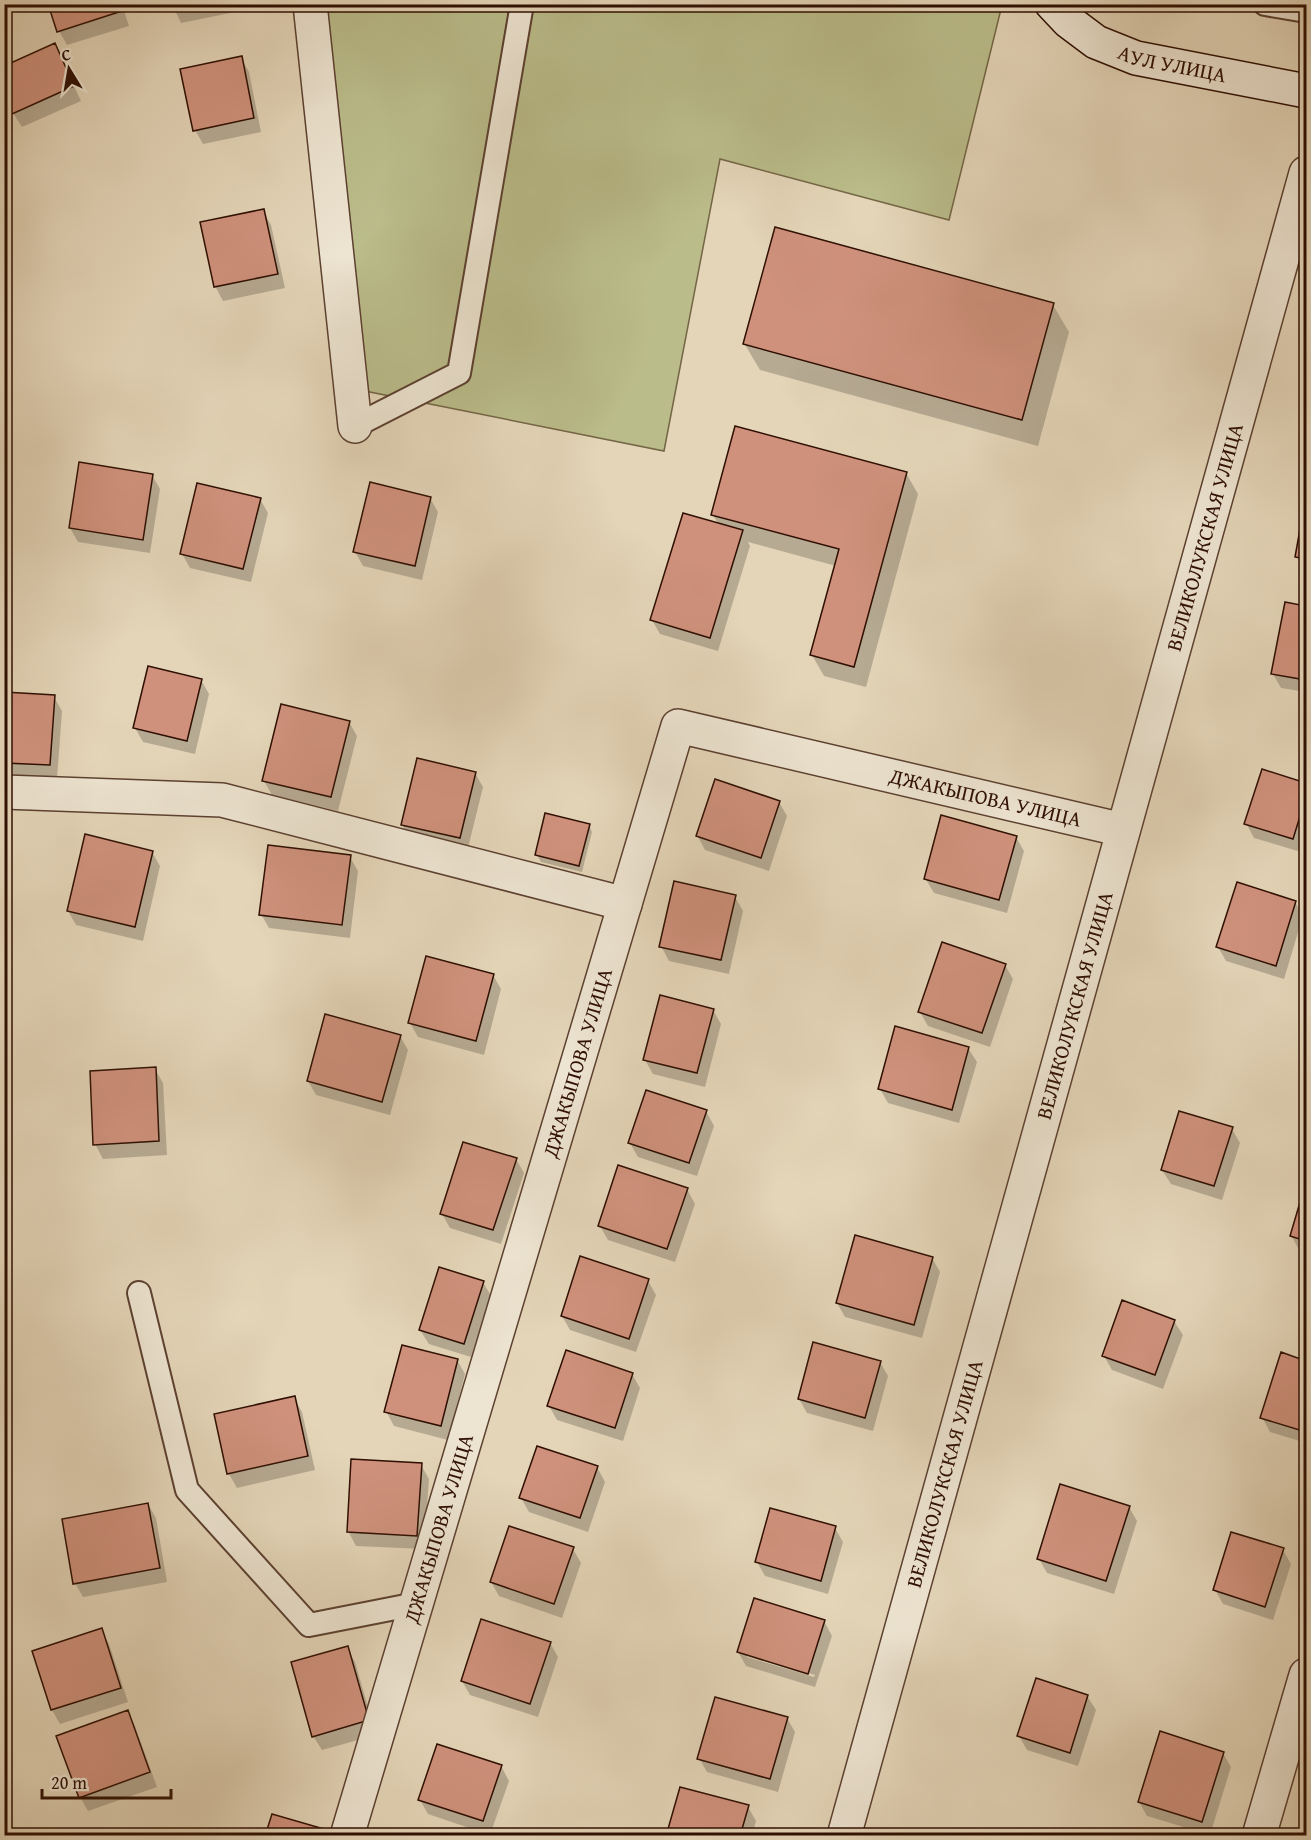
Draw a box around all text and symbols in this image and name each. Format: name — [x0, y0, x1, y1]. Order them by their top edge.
street label: АУЛ УЛИЦА — [1113, 36, 1229, 90]
north arrow — [39, 39, 99, 99]
text: С — [59, 42, 73, 67]
street label: ВЕЛИКОЛУКСКАЯ УЛИЦА — [1158, 419, 1251, 655]
street label: ДЖАКЫПОВА УЛИЦА — [886, 760, 1085, 835]
street label: ВЕЛИКОЛУКСКАЯ УЛИЦА — [1028, 888, 1121, 1123]
street label: ДЖАКЫПОВА УЛИЦА — [534, 964, 620, 1162]
street label: ВЕЛИКОЛУКСКАЯ УЛИЦА — [898, 1356, 991, 1591]
street label: ДЖАКЫПОВА УЛИЦА — [395, 1430, 481, 1628]
scale bar — [42, 1762, 171, 1800]
text: 20 m — [51, 1769, 87, 1796]

